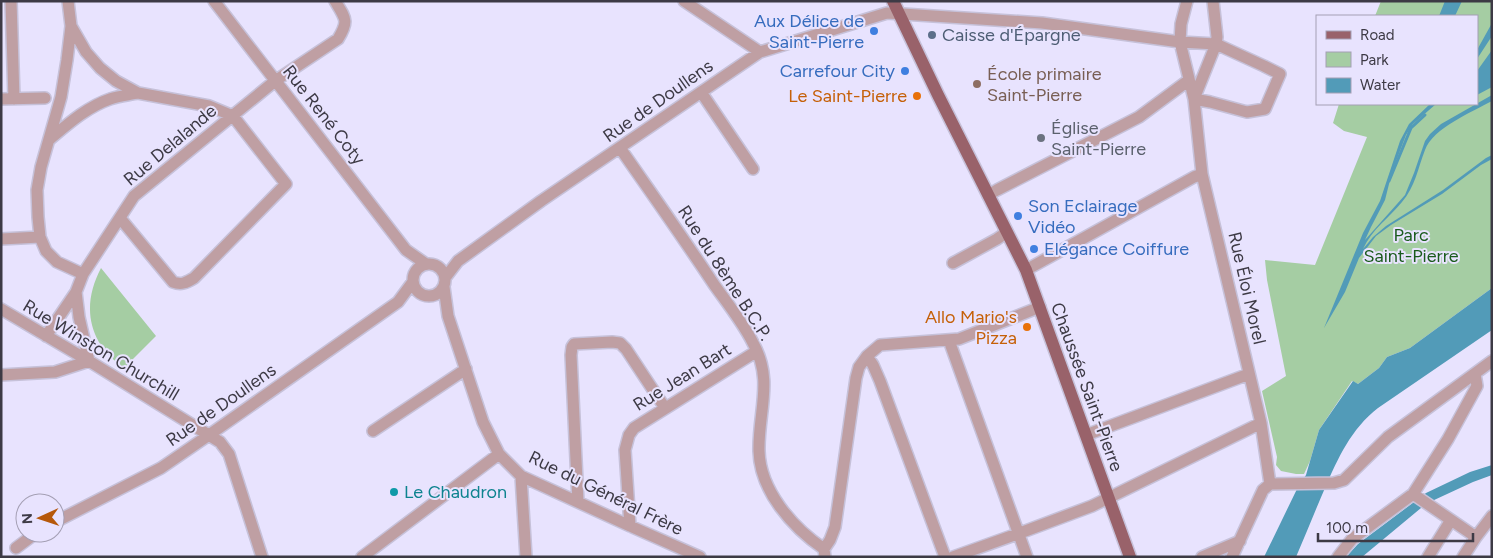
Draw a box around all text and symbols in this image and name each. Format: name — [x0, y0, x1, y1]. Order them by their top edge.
place label: Aux Délice de Saint-Pierre — [754, 10, 864, 53]
legend — [1316, 15, 1478, 105]
place label: Caisse d'Épargne — [942, 24, 1081, 46]
marker: Aux Délice de Saint-Pierre — [868, 25, 880, 37]
text: Road — [1360, 26, 1395, 44]
marker: Caisse d'Épargne — [926, 29, 938, 41]
text: Park — [1360, 51, 1389, 69]
street label: Rue de Doullens — [599, 55, 717, 147]
place label: Carrefour City — [780, 60, 896, 82]
street label: Rue René Coty — [278, 61, 370, 170]
place label: École primaire Saint-Pierre — [987, 63, 1102, 106]
marker: Carrefour City — [899, 65, 911, 77]
text: Water — [1360, 76, 1400, 94]
marker: École primaire Saint-Pierre — [971, 78, 983, 90]
place label: Le Saint-Pierre — [788, 85, 907, 107]
marker: Le Saint-Pierre — [911, 90, 923, 102]
street label: Rue Delalande — [119, 100, 221, 190]
place label: Église Saint-Pierre — [1051, 117, 1146, 160]
marker: Église Saint-Pierre — [1035, 132, 1047, 144]
place label: Son Eclairage Vidéo — [1028, 195, 1138, 238]
street label: Rue du 8ème B.C.P. — [673, 201, 777, 345]
marker: Son Eclairage Vidéo — [1012, 210, 1024, 222]
park label: Parc Saint-Pierre — [1363, 224, 1459, 267]
street label: Rue Éloi Morel — [1223, 230, 1271, 346]
place label: Elégance Coiffure — [1044, 238, 1189, 260]
marker: Elégance Coiffure — [1028, 243, 1040, 255]
street label: Rue Winston Churchill — [19, 295, 183, 405]
street label: Chaussée Saint-Pierre — [1046, 299, 1128, 475]
place label: Allo Mario's Pizza — [925, 306, 1017, 349]
marker: Allo Mario's Pizza — [1021, 321, 1033, 333]
street label: Rue Jean Bart — [629, 338, 735, 416]
street label: Rue de Doullens — [162, 359, 280, 451]
street label: Rue du Général Frère — [525, 446, 687, 540]
place label: Le Chaudron — [404, 481, 507, 503]
marker: Le Chaudron — [388, 486, 400, 498]
north arrow — [15, 493, 65, 543]
scale bar — [1318, 510, 1473, 542]
text: N — [19, 513, 36, 525]
text: 100 m — [1326, 519, 1368, 537]

